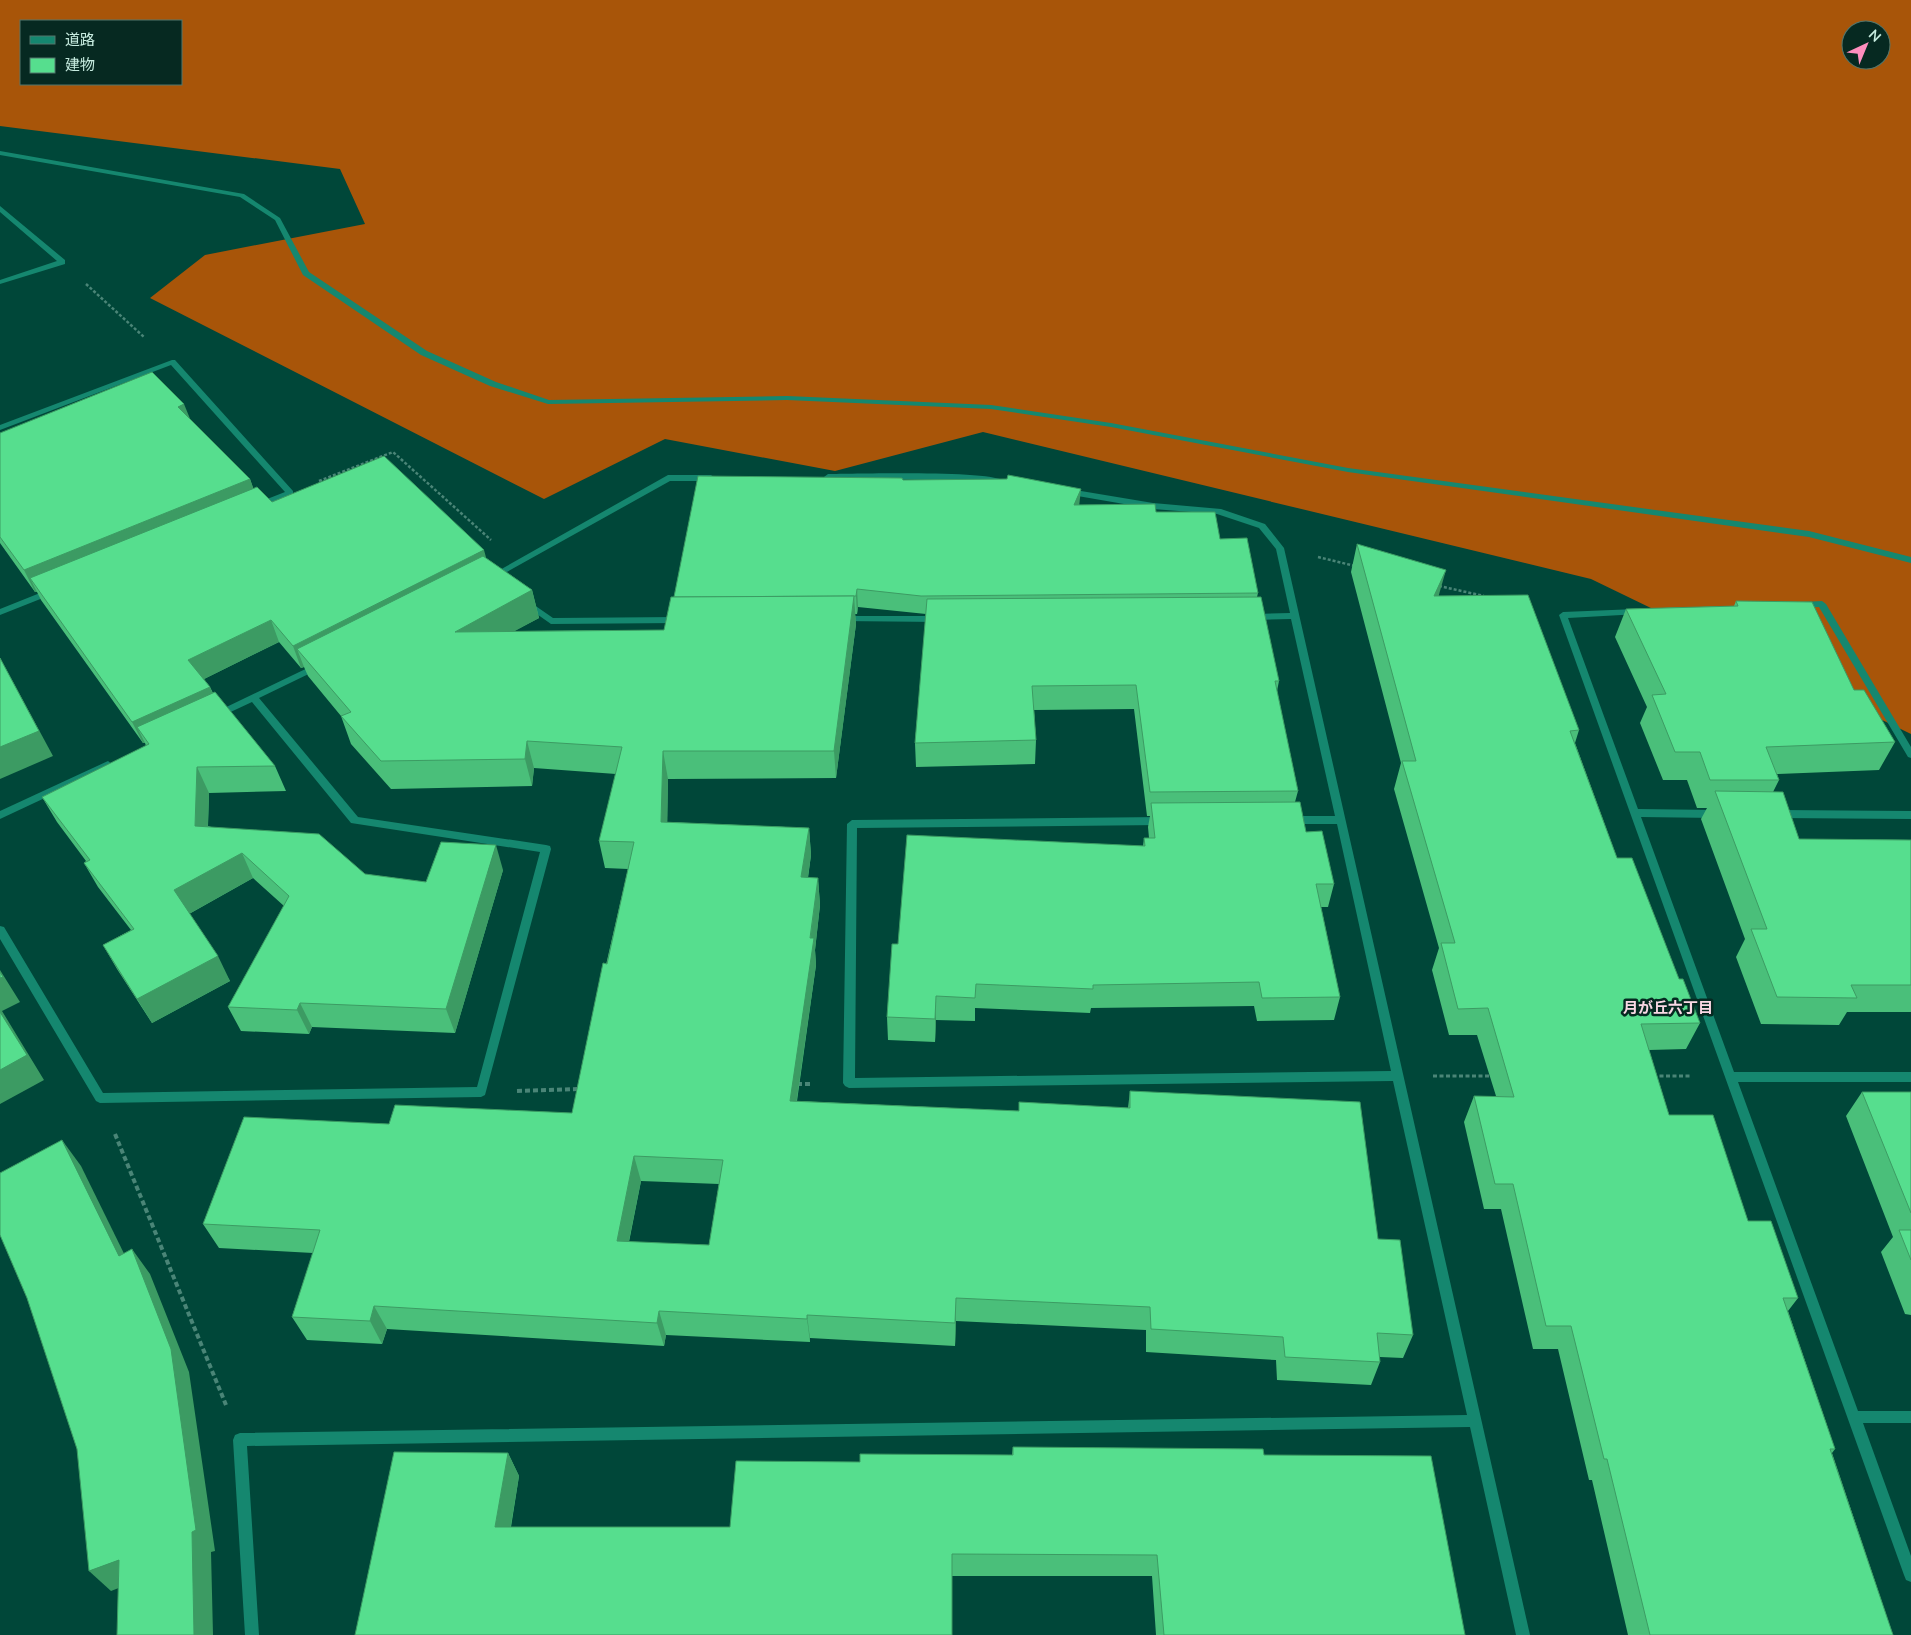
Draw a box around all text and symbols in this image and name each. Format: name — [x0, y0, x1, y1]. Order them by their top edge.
legend — [20, 20, 182, 85]
north arrow — [1841, 20, 1891, 70]
text: N — [1865, 26, 1885, 46]
text: 道路 — [65, 30, 95, 49]
text: 建物 — [65, 55, 95, 74]
district label: 月が丘六丁目 — [1623, 998, 1713, 1017]

